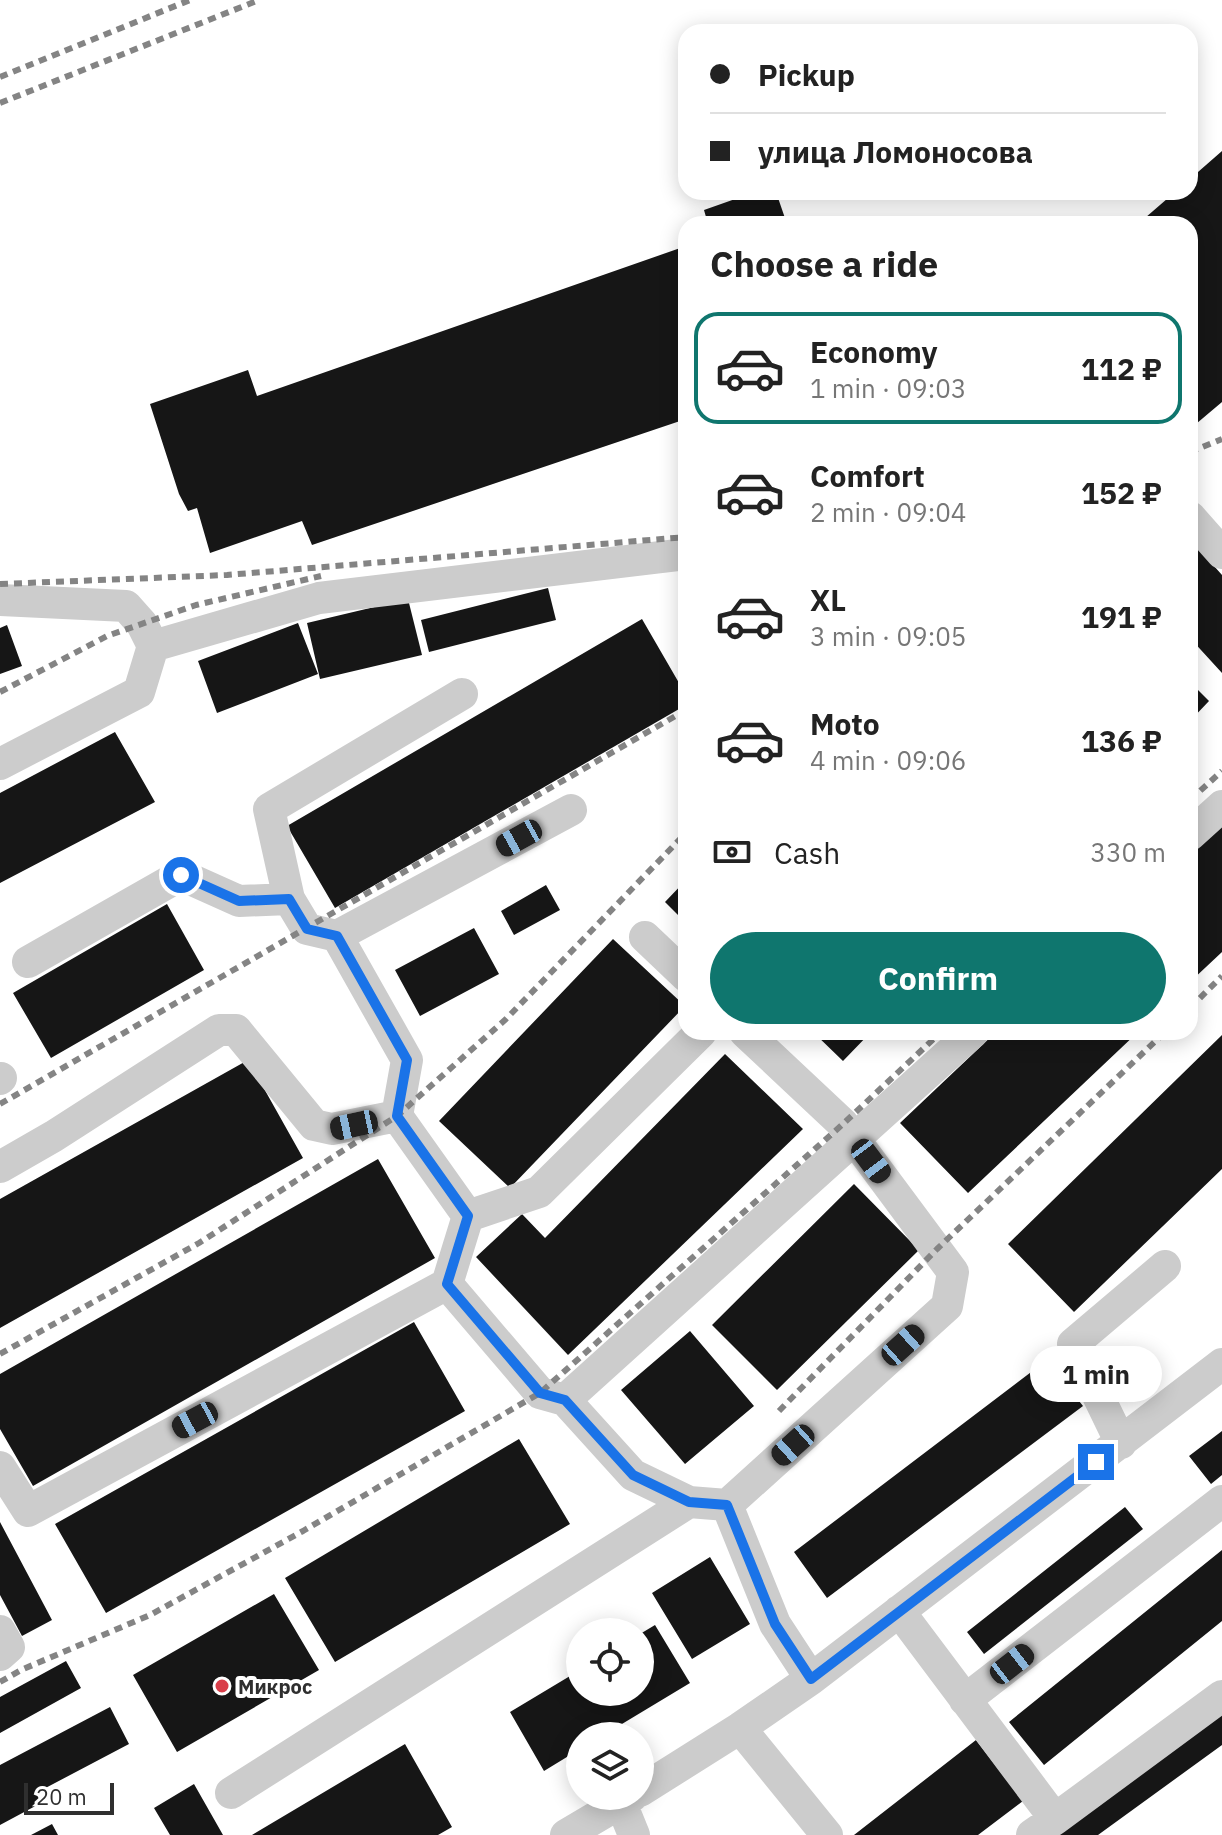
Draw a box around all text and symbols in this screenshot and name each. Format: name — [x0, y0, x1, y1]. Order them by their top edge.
text: Pickup — [758, 55, 855, 94]
text: улица Ломоносова — [758, 132, 1033, 171]
text: Choose a ride — [710, 240, 938, 287]
icon: car — [714, 332, 786, 404]
text: Economy — [810, 332, 938, 371]
text: 112 ₽ — [1081, 349, 1162, 388]
text: 1 min · 09:03 — [810, 371, 966, 405]
icon: car — [714, 456, 786, 528]
text: Comfort — [810, 456, 925, 495]
text: 152 ₽ — [1081, 473, 1162, 512]
text: 2 min · 09:04 — [810, 495, 966, 529]
icon: car — [714, 580, 786, 652]
text: XL — [810, 580, 846, 619]
text: 191 ₽ — [1081, 597, 1162, 636]
text: 3 min · 09:05 — [810, 619, 966, 653]
icon: car — [714, 704, 786, 776]
text: Moto — [810, 704, 880, 743]
text: 136 ₽ — [1081, 721, 1162, 760]
text: 4 min · 09:06 — [810, 743, 966, 777]
car — [492, 816, 546, 860]
icon: cash — [710, 830, 754, 874]
text: Cash — [774, 833, 840, 872]
text: 330 m — [1090, 835, 1166, 869]
route start — [163, 857, 199, 893]
button: Confirm — [710, 932, 1166, 1024]
car — [328, 1108, 380, 1142]
car — [847, 1135, 895, 1187]
car — [877, 1320, 929, 1370]
callout: 1 min — [1030, 1346, 1162, 1402]
text: 1 min — [1062, 1357, 1130, 1391]
car — [168, 1398, 222, 1442]
car — [767, 1420, 819, 1470]
route end — [1078, 1444, 1114, 1480]
map controls — [566, 1618, 654, 1810]
button: locate — [566, 1618, 654, 1706]
car — [986, 1640, 1038, 1688]
place label: Микрос — [238, 1673, 312, 1700]
marker: Микрос — [213, 1677, 231, 1695]
button: layers — [566, 1722, 654, 1810]
scale bar — [24, 1779, 114, 1815]
text: 20 m — [36, 1782, 87, 1811]

